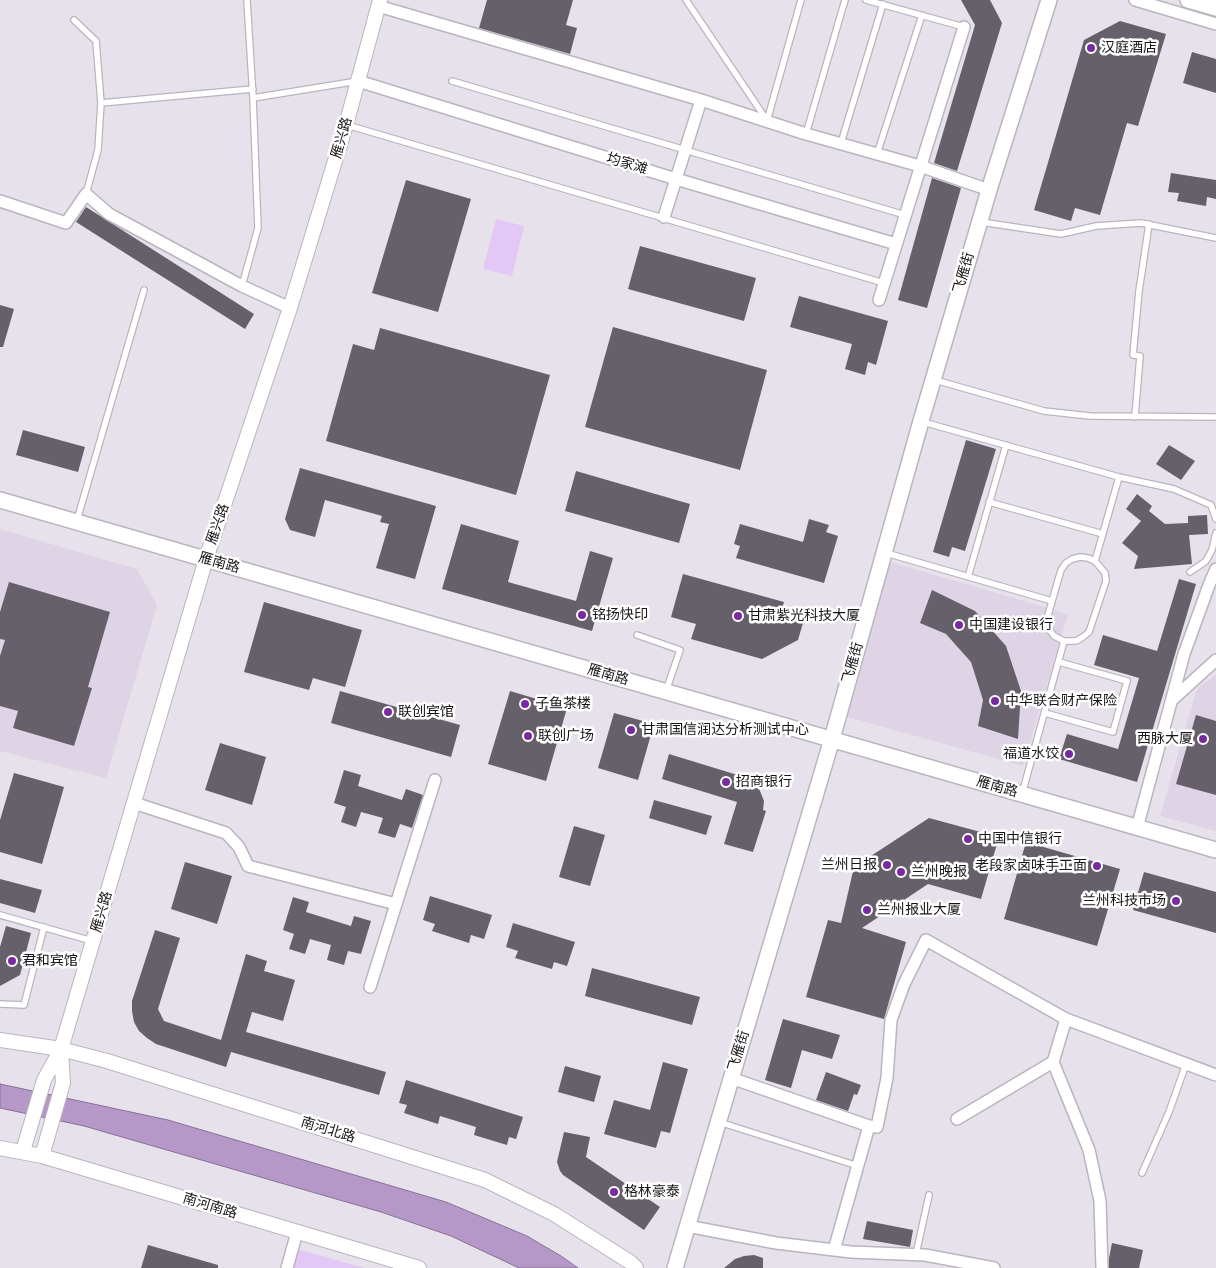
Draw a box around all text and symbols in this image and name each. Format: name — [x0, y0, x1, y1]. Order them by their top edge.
place label: 汉庭酒店 — [1101, 40, 1157, 56]
marker: 汉庭酒店 — [1085, 42, 1097, 54]
street label: 雁兴路 — [328, 115, 356, 161]
street label: 均家滩 — [604, 150, 650, 178]
street label: 飞雁街 — [950, 250, 978, 296]
street label: 雁兴路 — [203, 501, 233, 547]
street label: 雁南路 — [196, 549, 242, 577]
place label: 铭扬快印 — [592, 607, 648, 623]
place label: 甘肃紫光科技大厦 — [748, 608, 860, 624]
marker: 铭扬快印 — [576, 609, 588, 621]
marker: 甘肃紫光科技大厦 — [732, 610, 744, 622]
place label: 中国建设银行 — [969, 617, 1053, 633]
marker: 中国建设银行 — [953, 619, 965, 631]
street label: 飞雁街 — [839, 640, 867, 686]
street label: 雁南路 — [585, 661, 631, 689]
place label: 中华联合财产保险 — [1005, 693, 1117, 709]
marker: 中华联合财产保险 — [989, 695, 1001, 707]
place label: 子鱼茶楼 — [535, 696, 591, 712]
marker: 子鱼茶楼 — [519, 698, 531, 710]
place label: 联创宾馆 — [398, 704, 454, 720]
marker: 联创宾馆 — [382, 706, 394, 718]
place label: 甘肃国信润达分析测试中心 — [641, 722, 809, 738]
marker: 甘肃国信润达分析测试中心 — [625, 724, 637, 736]
place label: 联创广场 — [538, 728, 594, 744]
marker: 联创广场 — [522, 730, 534, 742]
place label: 西脉大厦 — [1137, 731, 1193, 747]
marker: 西脉大厦 — [1197, 733, 1209, 745]
place label: 福道水饺 — [1003, 746, 1059, 762]
marker: 福道水饺 — [1063, 748, 1075, 760]
street label: 雁南路 — [974, 773, 1020, 801]
place label: 招商银行 — [736, 774, 792, 790]
marker: 招商银行 — [720, 776, 732, 788]
place label: 中国中信银行 — [978, 831, 1062, 847]
marker: 中国中信银行 — [962, 833, 974, 845]
place label: 兰州日报 — [821, 857, 877, 873]
place label: 老段家卤味手工面 — [975, 858, 1087, 874]
marker: 兰州日报 — [881, 859, 893, 871]
marker: 老段家卤味手工面 — [1091, 860, 1103, 872]
place label: 兰州晚报 — [911, 864, 967, 880]
marker: 兰州晚报 — [895, 866, 907, 878]
street label: 雁兴路 — [88, 889, 116, 935]
place label: 兰州科技市场 — [1082, 893, 1166, 909]
marker: 兰州科技市场 — [1170, 895, 1182, 907]
place label: 兰州报业大厦 — [877, 902, 961, 918]
marker: 兰州报业大厦 — [861, 904, 873, 916]
place label: 君和宾馆 — [22, 953, 78, 969]
marker: 君和宾馆 — [6, 955, 18, 967]
street label: 飞雁街 — [725, 1028, 753, 1074]
street label: 南河北路 — [299, 1114, 357, 1146]
place label: 格林豪泰 — [624, 1184, 680, 1200]
marker: 格林豪泰 — [608, 1186, 620, 1198]
street label: 南河南路 — [181, 1190, 239, 1222]

